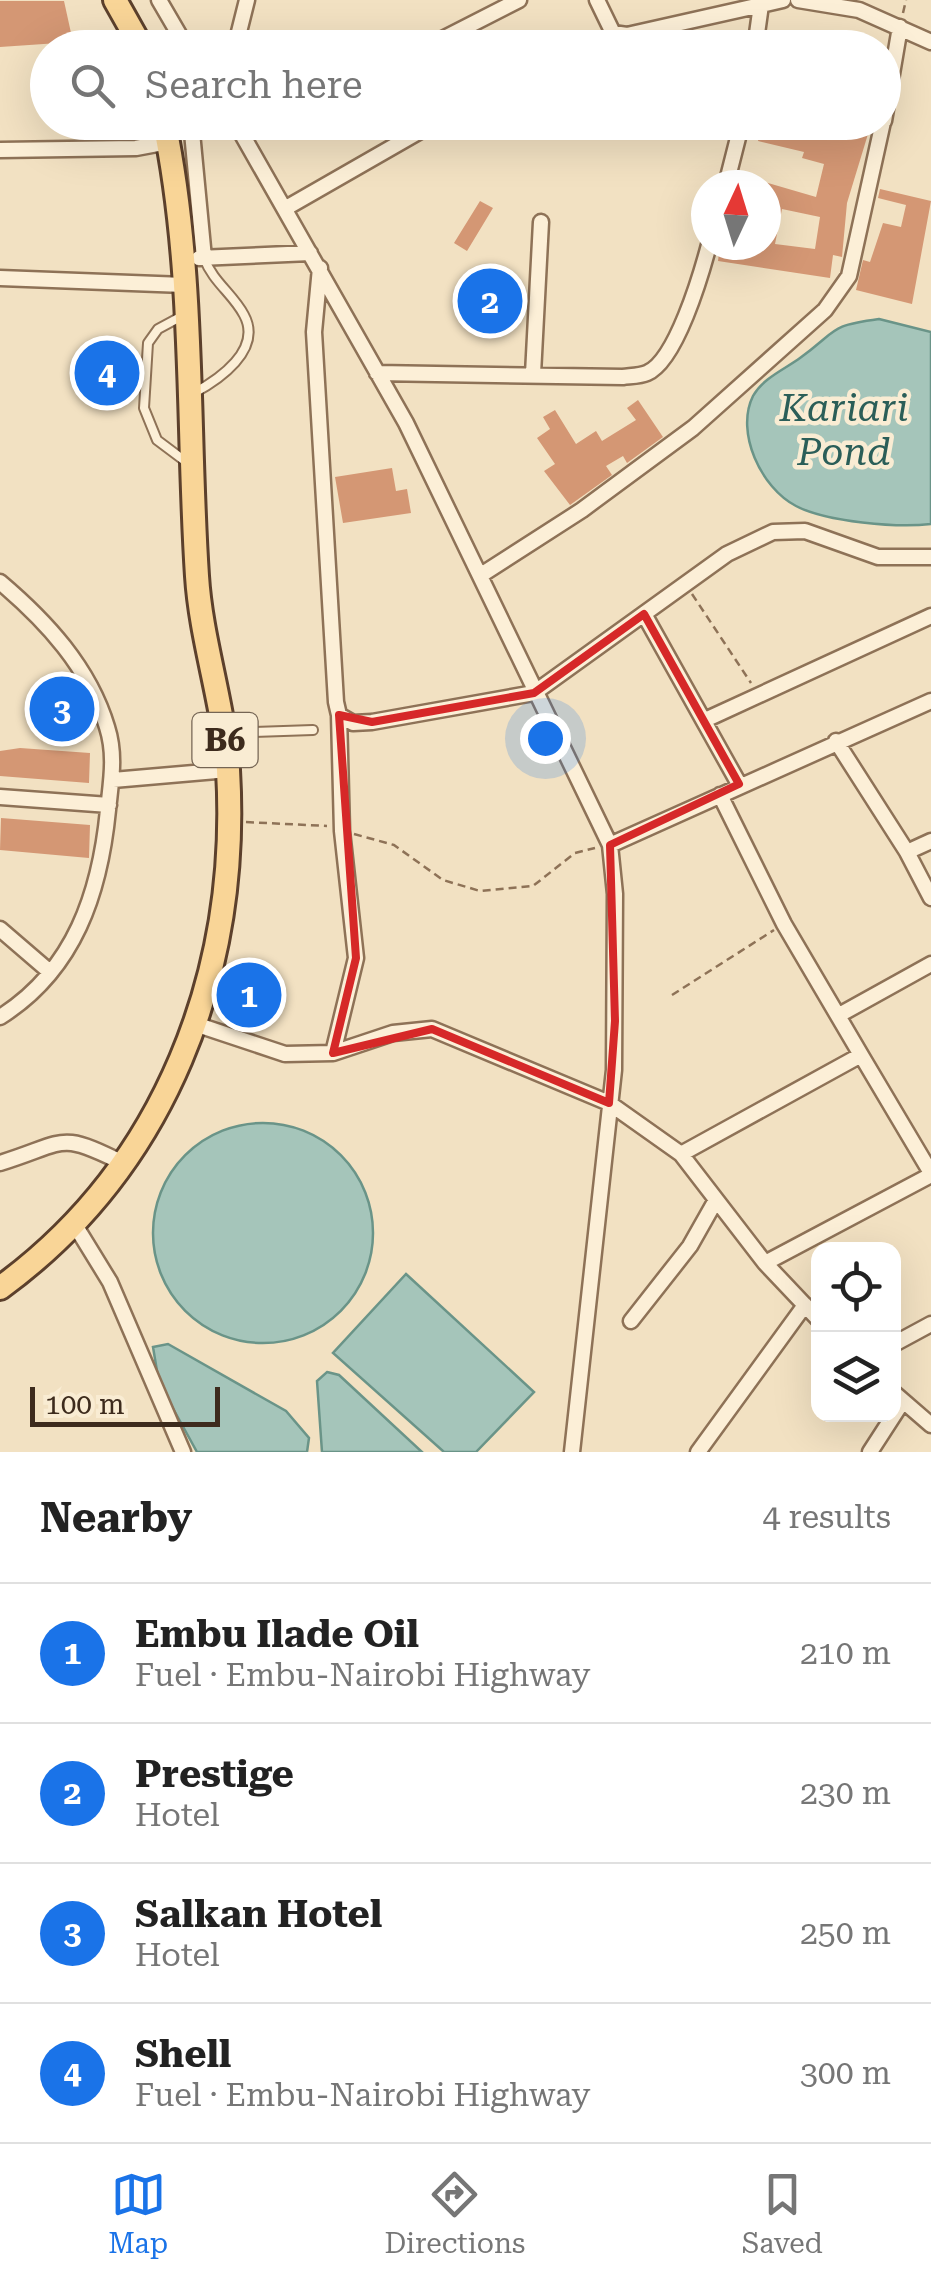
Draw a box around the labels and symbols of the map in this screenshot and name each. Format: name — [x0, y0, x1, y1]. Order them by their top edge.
north arrow — [691, 170, 781, 260]
pin: 2 — [458, 264, 522, 338]
pin: 4 — [74, 336, 140, 410]
water label: Kariari Pond — [779, 386, 908, 474]
pin: 3 — [30, 672, 94, 746]
road number: B6 — [192, 713, 258, 767]
your location — [520, 713, 571, 764]
pin: 1 — [216, 958, 282, 1032]
scale bar — [30, 1382, 220, 1426]

